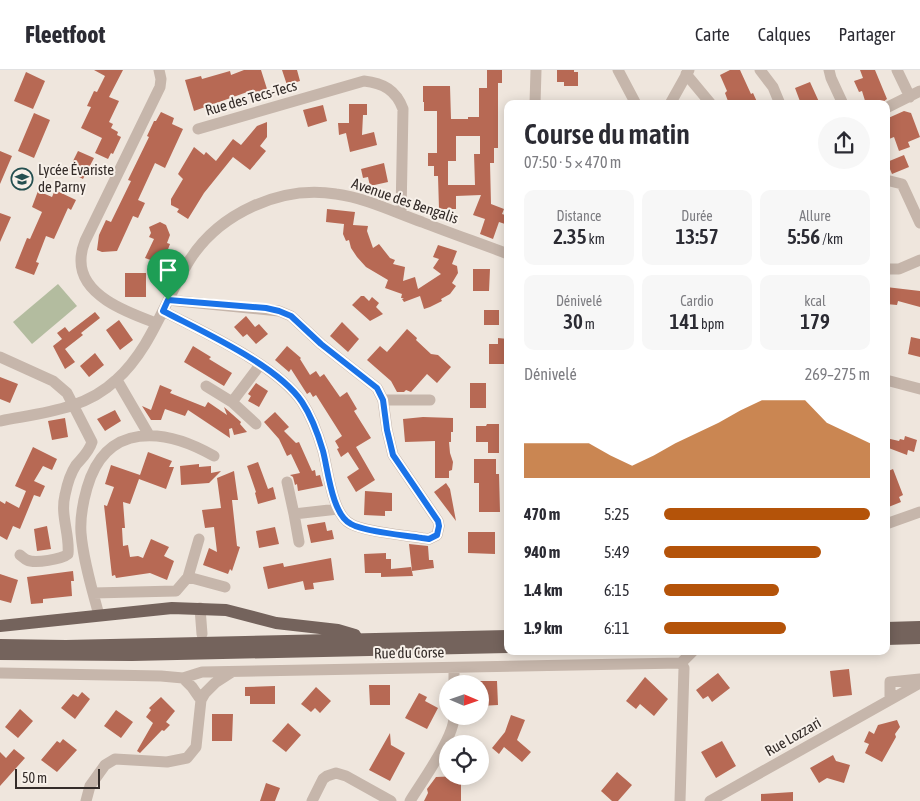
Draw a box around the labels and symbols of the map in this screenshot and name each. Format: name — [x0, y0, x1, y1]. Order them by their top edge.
street label: Rue des Tecs-Tecs — [203, 76, 299, 119]
place label: Lycée Évariste de Parny — [38, 161, 114, 195]
school or university icon: Lycée Évariste de Parny — [10, 167, 34, 191]
street label: Avenue des Bengalis — [349, 174, 461, 227]
pin — [147, 249, 189, 300]
street label: Rue du Corse — [374, 643, 444, 662]
north arrow — [439, 675, 489, 725]
street label: Rue Lozzari — [762, 714, 824, 759]
scale bar — [15, 766, 100, 789]

